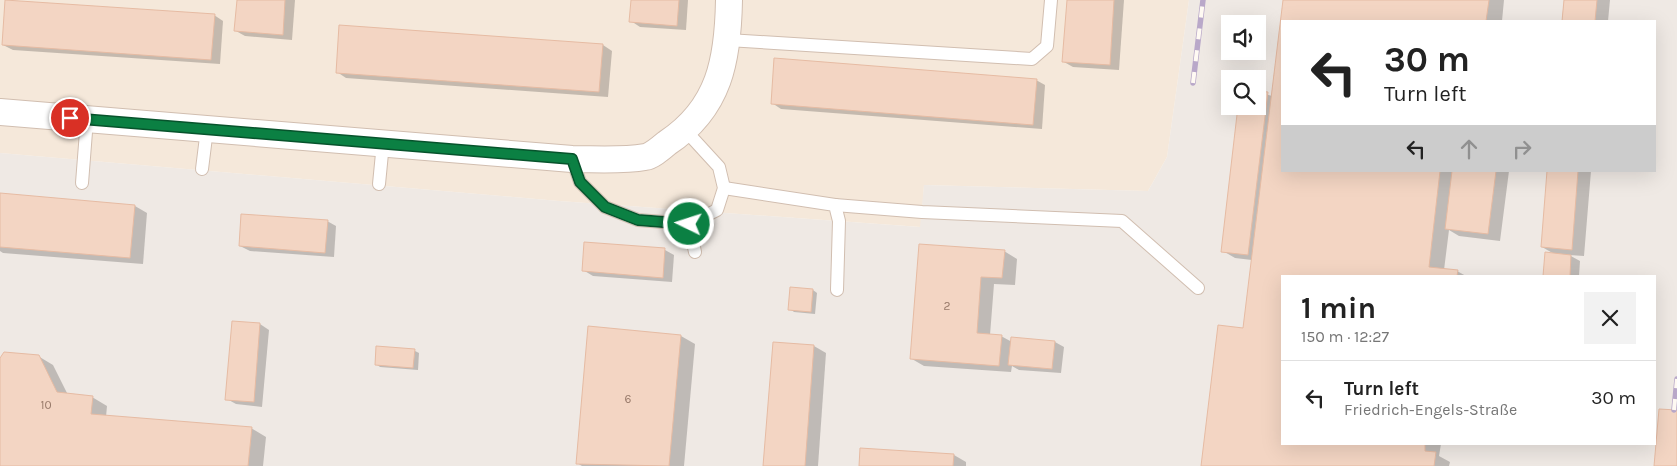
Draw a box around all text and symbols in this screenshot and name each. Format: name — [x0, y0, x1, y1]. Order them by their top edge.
map controls — [1221, 15, 1266, 115]
button: sound — [1221, 15, 1266, 60]
text: 30 m — [1384, 39, 1470, 80]
icon: left — [1301, 40, 1366, 105]
button: search — [1221, 70, 1266, 115]
text: Turn left — [1384, 81, 1467, 107]
pin — [49, 97, 91, 139]
icon: arrive — [56, 104, 84, 132]
icon: left — [1402, 135, 1430, 163]
icon: ahead — [1455, 135, 1483, 163]
icon: right — [1508, 135, 1536, 163]
position arrow — [662, 197, 714, 249]
text: 1 min — [1301, 290, 1376, 326]
button: close — [1584, 292, 1636, 344]
house number: 2 — [944, 299, 951, 313]
text: 150 m · 12:27 — [1301, 327, 1389, 346]
text: Turn left — [1344, 378, 1419, 400]
icon: left — [1301, 384, 1329, 412]
text: 30 m — [1591, 387, 1636, 409]
house number: 6 — [625, 392, 632, 406]
house number: 10 — [40, 398, 52, 412]
text: Friedrich-Engels-Straße — [1344, 400, 1517, 419]

